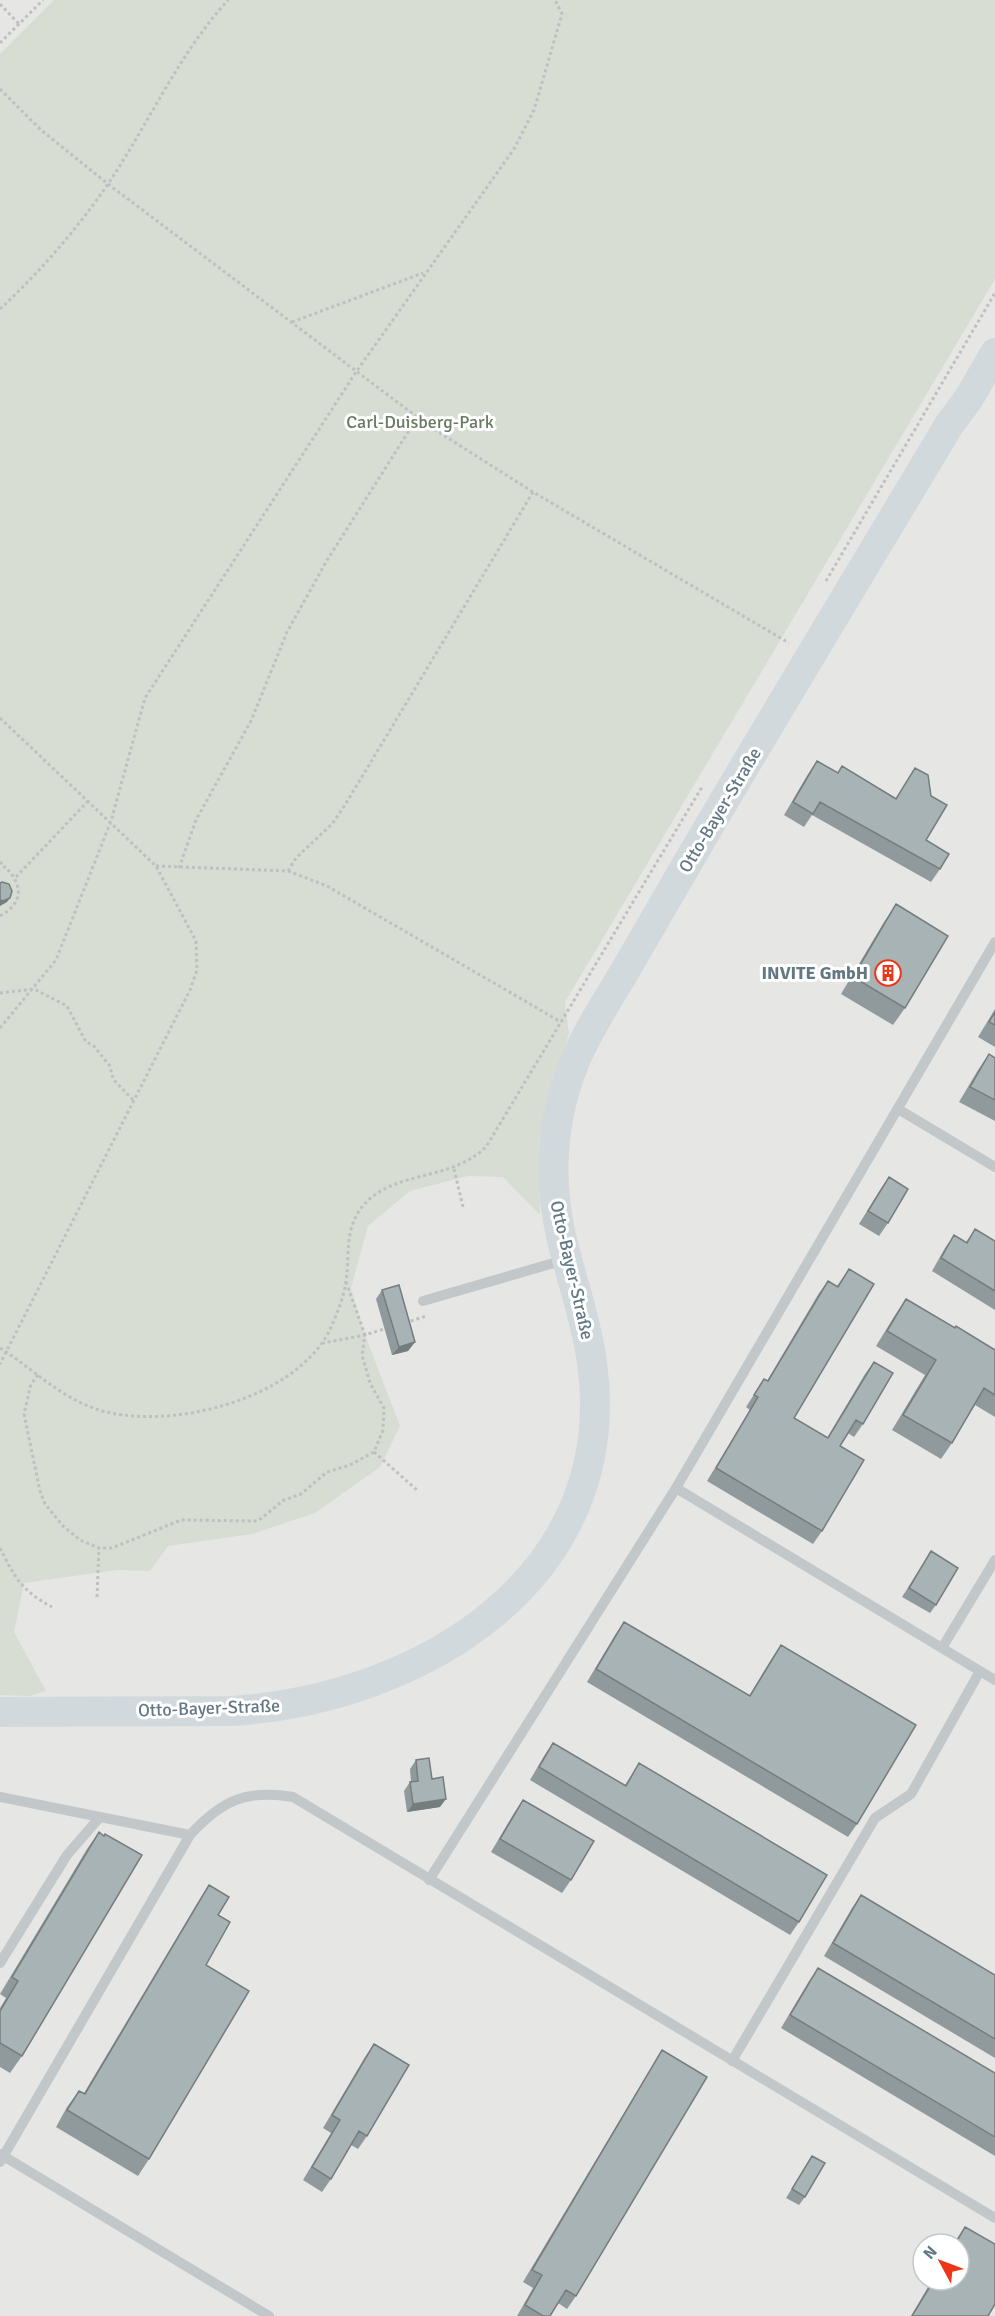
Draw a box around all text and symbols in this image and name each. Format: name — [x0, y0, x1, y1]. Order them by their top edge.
park label: Carl-Duisberg-Park — [346, 411, 494, 433]
street label: Otto-Bayer-Straße — [674, 743, 766, 877]
building icon: INVITE GmbH — [873, 958, 903, 988]
place label: INVITE GmbH — [761, 962, 868, 984]
street label: Otto-Bayer-Straße — [545, 1198, 599, 1342]
street label: Otto-Bayer-Straße — [138, 1695, 280, 1721]
north arrow — [911, 2232, 971, 2292]
text: N — [919, 2242, 942, 2264]

